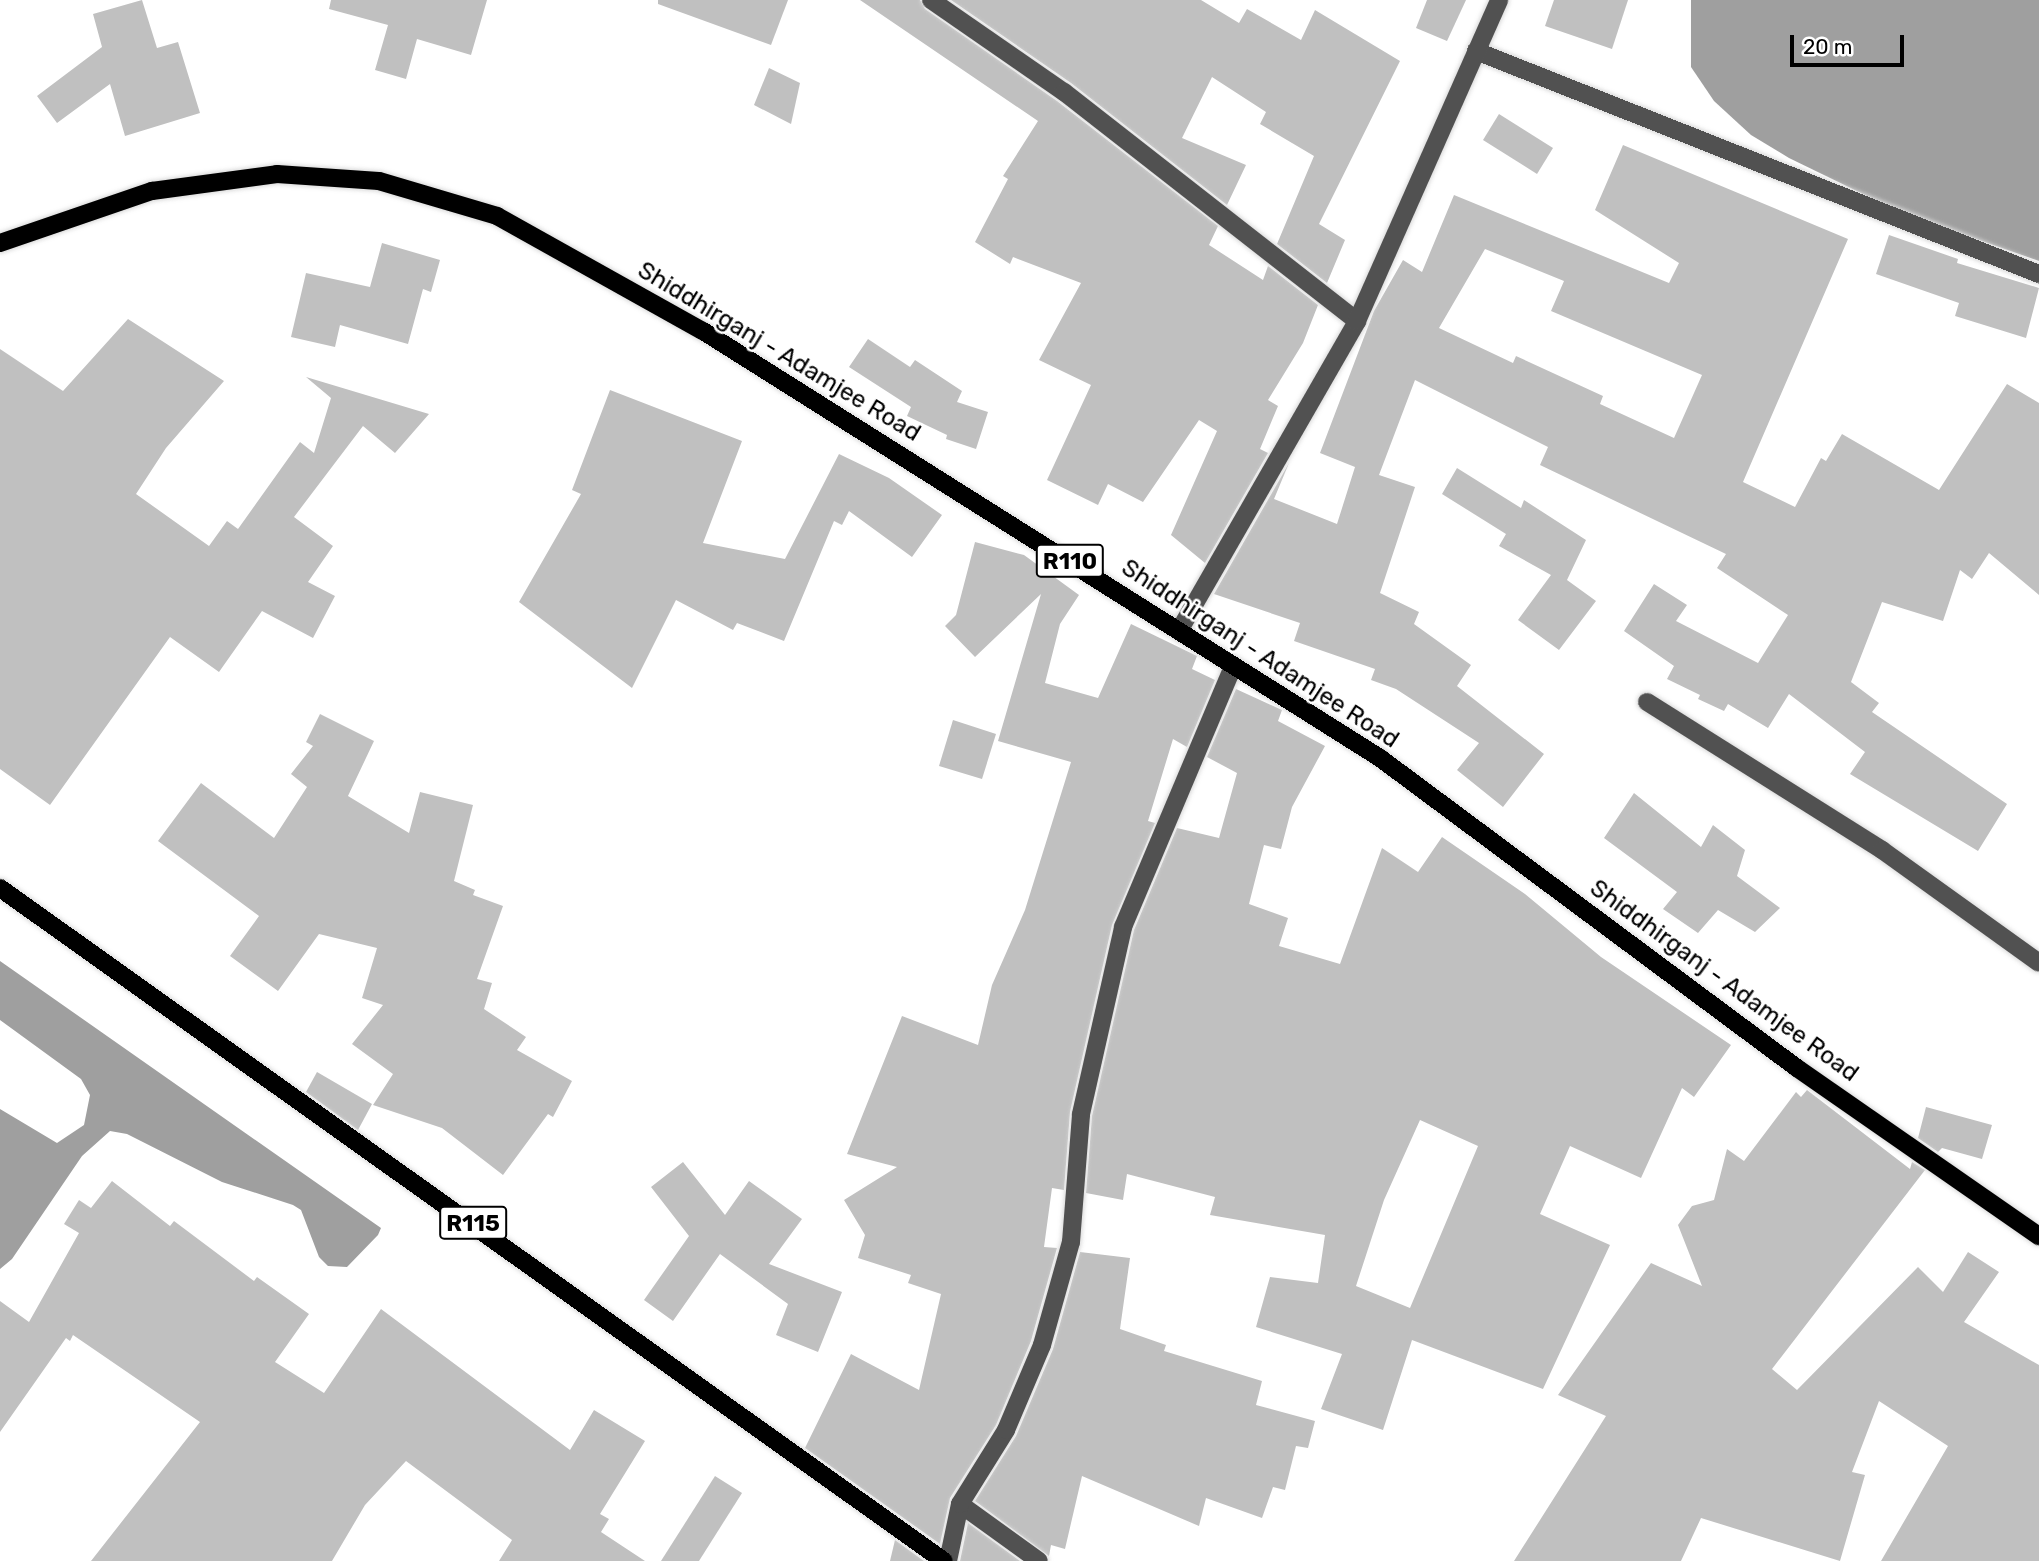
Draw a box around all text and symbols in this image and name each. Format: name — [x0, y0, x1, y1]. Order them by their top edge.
scale bar — [1794, 21, 1908, 65]
text: 20 m — [1803, 34, 1852, 59]
street label: Shiddhirganj - Adamjee Road — [632, 256, 926, 448]
road number: R110 — [1035, 541, 1105, 580]
street label: Shiddhirganj - Adamjee Road — [1116, 553, 1404, 755]
street label: Shiddhirganj - Adamjee Road — [1584, 874, 1864, 1088]
road number: R115 — [438, 1204, 508, 1242]

